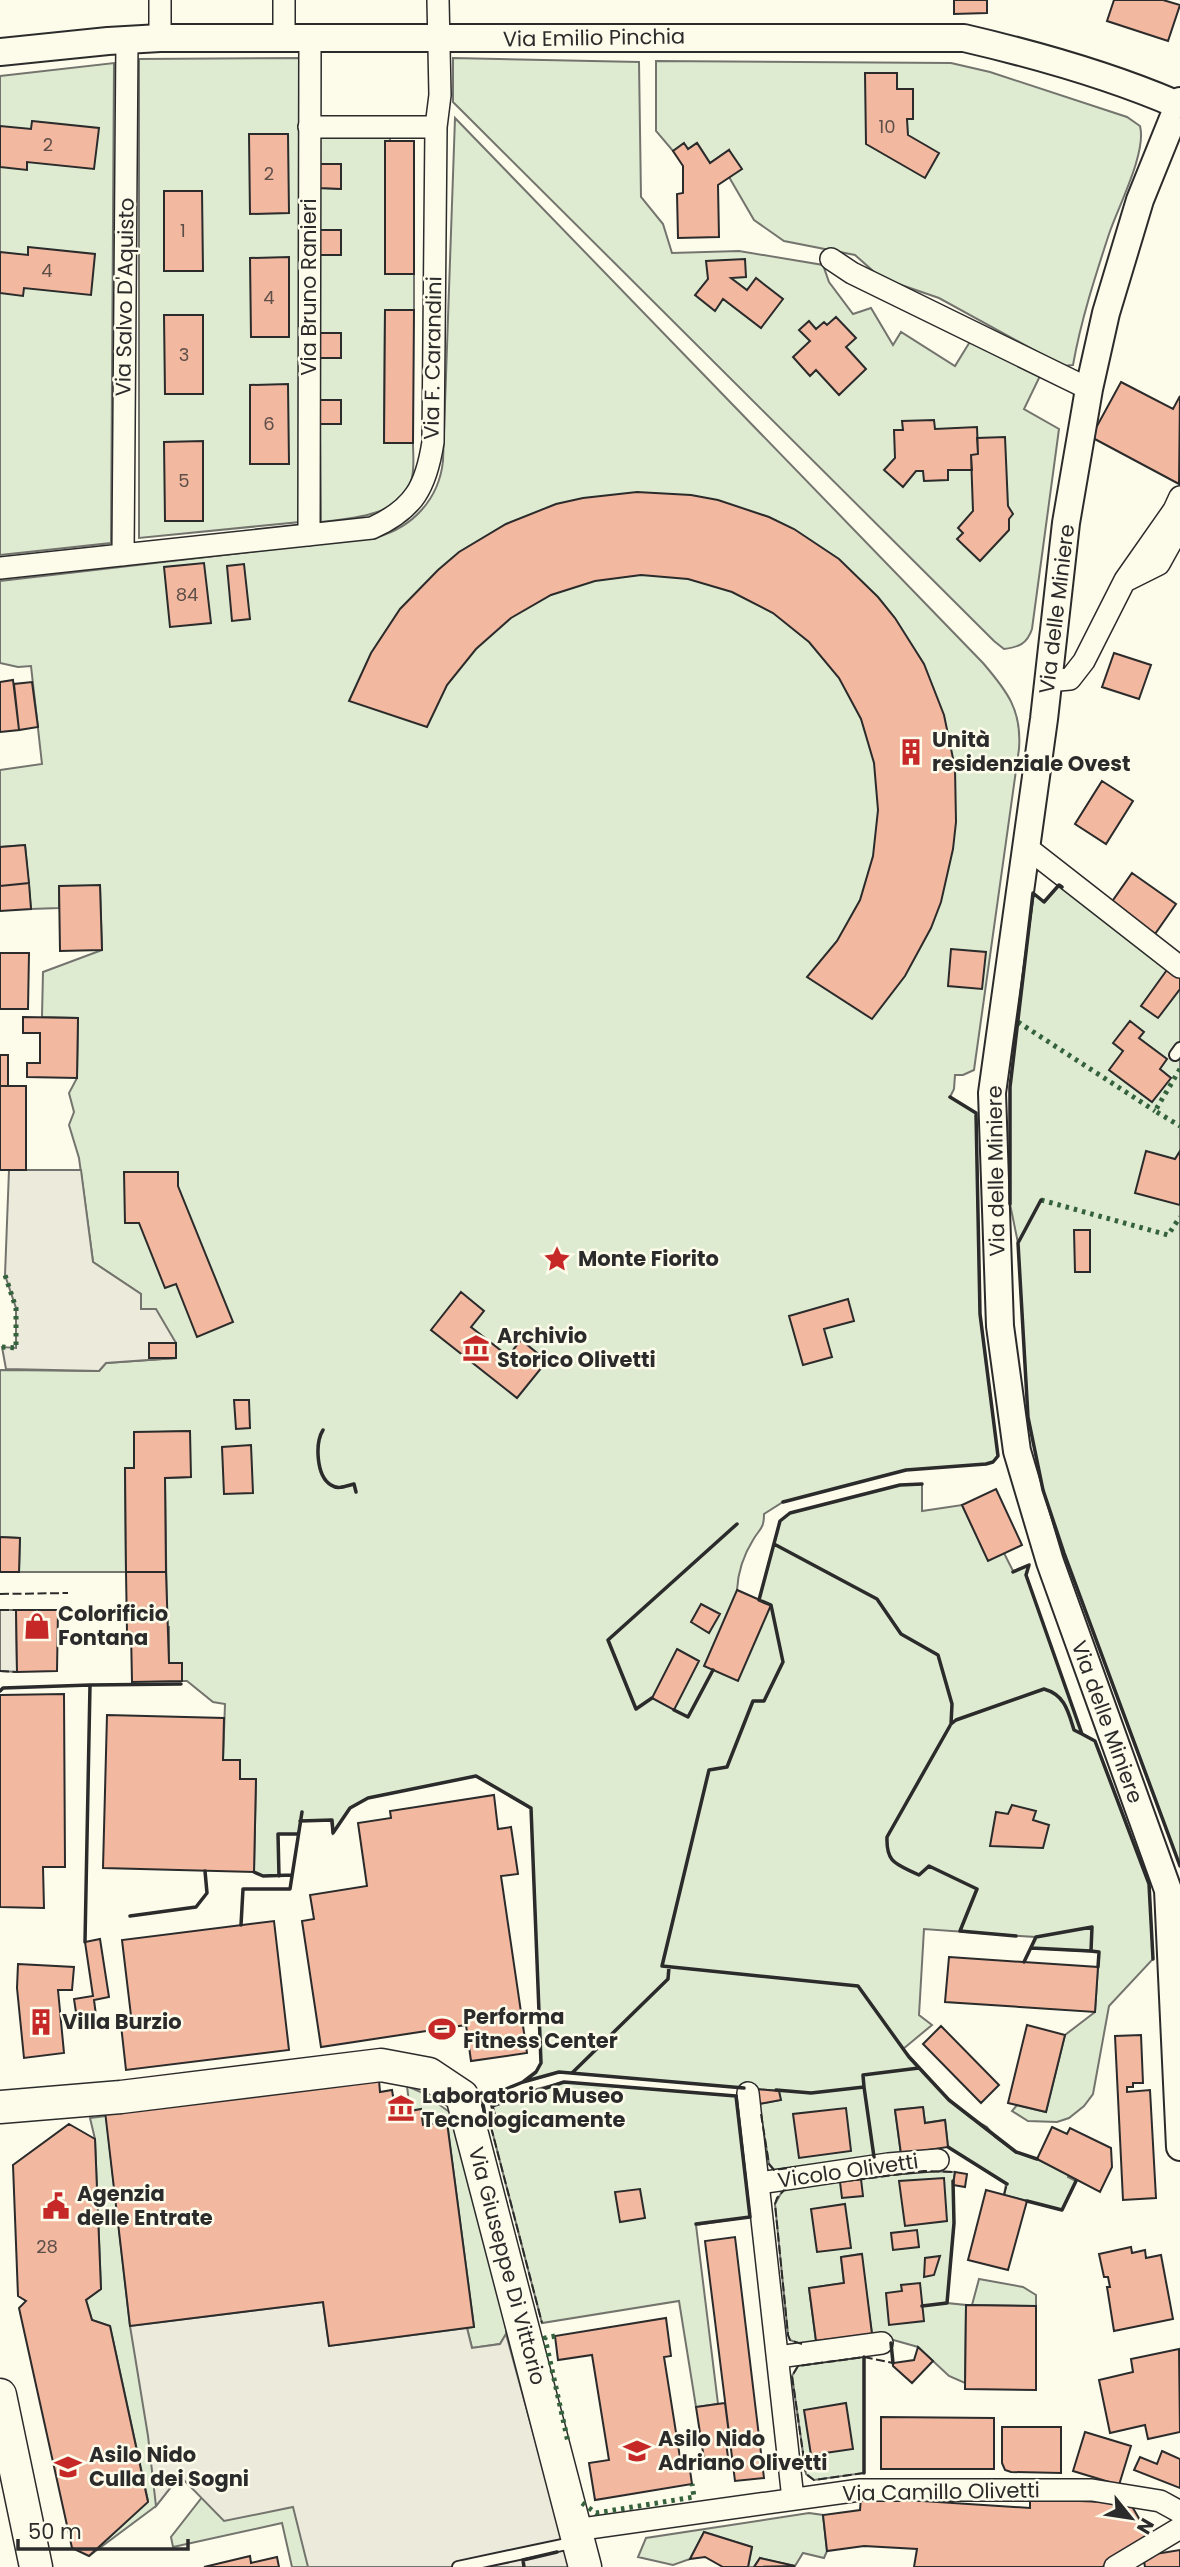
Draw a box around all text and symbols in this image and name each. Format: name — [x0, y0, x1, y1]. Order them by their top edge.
street label: Via Emilio Pinchia — [503, 21, 685, 54]
house number: 10 — [878, 114, 896, 139]
house number: 2 — [43, 132, 53, 157]
house number: 2 — [264, 161, 274, 186]
street label: Via Salvo D'Aquisto — [108, 197, 141, 397]
street label: Via Bruno Ranieri — [294, 198, 323, 376]
house number: 1 — [180, 218, 186, 243]
house number: 4 — [41, 258, 53, 283]
street label: Via F. Carandini — [417, 276, 448, 440]
house number: 4 — [263, 285, 275, 310]
house number: 3 — [179, 342, 189, 367]
house number: 6 — [263, 411, 275, 436]
house number: 5 — [178, 468, 190, 493]
street label: Via delle Miniere — [1032, 522, 1081, 696]
house number: 84 — [176, 582, 198, 607]
place label: Unità residenziale Ovest — [932, 725, 1130, 778]
building icon: Unità residenziale Ovest — [896, 737, 926, 767]
street label: Via delle Miniere — [980, 1085, 1011, 1257]
place icon: Monte Fiorito — [542, 1244, 572, 1274]
place label: Monte Fiorito — [578, 1244, 719, 1273]
place label: Archivio Storico Olivetti — [497, 1321, 656, 1374]
museum icon: Archivio Storico Olivetti — [461, 1333, 491, 1363]
place label: Colorificio Fontana — [58, 1599, 168, 1652]
shop icon: Colorificio Fontana — [22, 1611, 52, 1641]
street label: Via delle Miniere — [1065, 1636, 1150, 1807]
place label: Performa Fitness Center — [463, 2002, 618, 2055]
building icon: Villa Burzio — [26, 2007, 56, 2037]
place label: Villa Burzio — [62, 2007, 182, 2036]
sports icon: Performa Fitness Center — [427, 2014, 457, 2044]
place label: Laboratorio Museo Tecnologicamente — [422, 2081, 625, 2134]
museum icon: Laboratorio Museo Tecnologicamente — [386, 2093, 416, 2123]
street label: Via Giuseppe Di Vittorio — [462, 2144, 553, 2388]
street label: Vicolo Olivetti — [776, 2146, 920, 2195]
place label: Agenzia delle Entrate — [77, 2179, 213, 2232]
public building icon: Agenzia delle Entrate — [41, 2191, 71, 2221]
house number: 28 — [36, 2234, 58, 2259]
place label: Asilo Nido Adriano Olivetti — [658, 2424, 827, 2477]
school or university icon: Asilo Nido Adriano Olivetti — [622, 2436, 652, 2466]
place label: Asilo Nido Culla dei Sogni — [89, 2440, 249, 2493]
school or university icon: Asilo Nido Culla dei Sogni — [53, 2452, 83, 2482]
street label: Via Camillo Olivetti — [842, 2475, 1040, 2508]
north arrow — [1096, 2483, 1166, 2553]
scale bar — [18, 2508, 187, 2552]
text: N — [1130, 2513, 1161, 2539]
text: 50 m — [28, 2517, 82, 2546]

